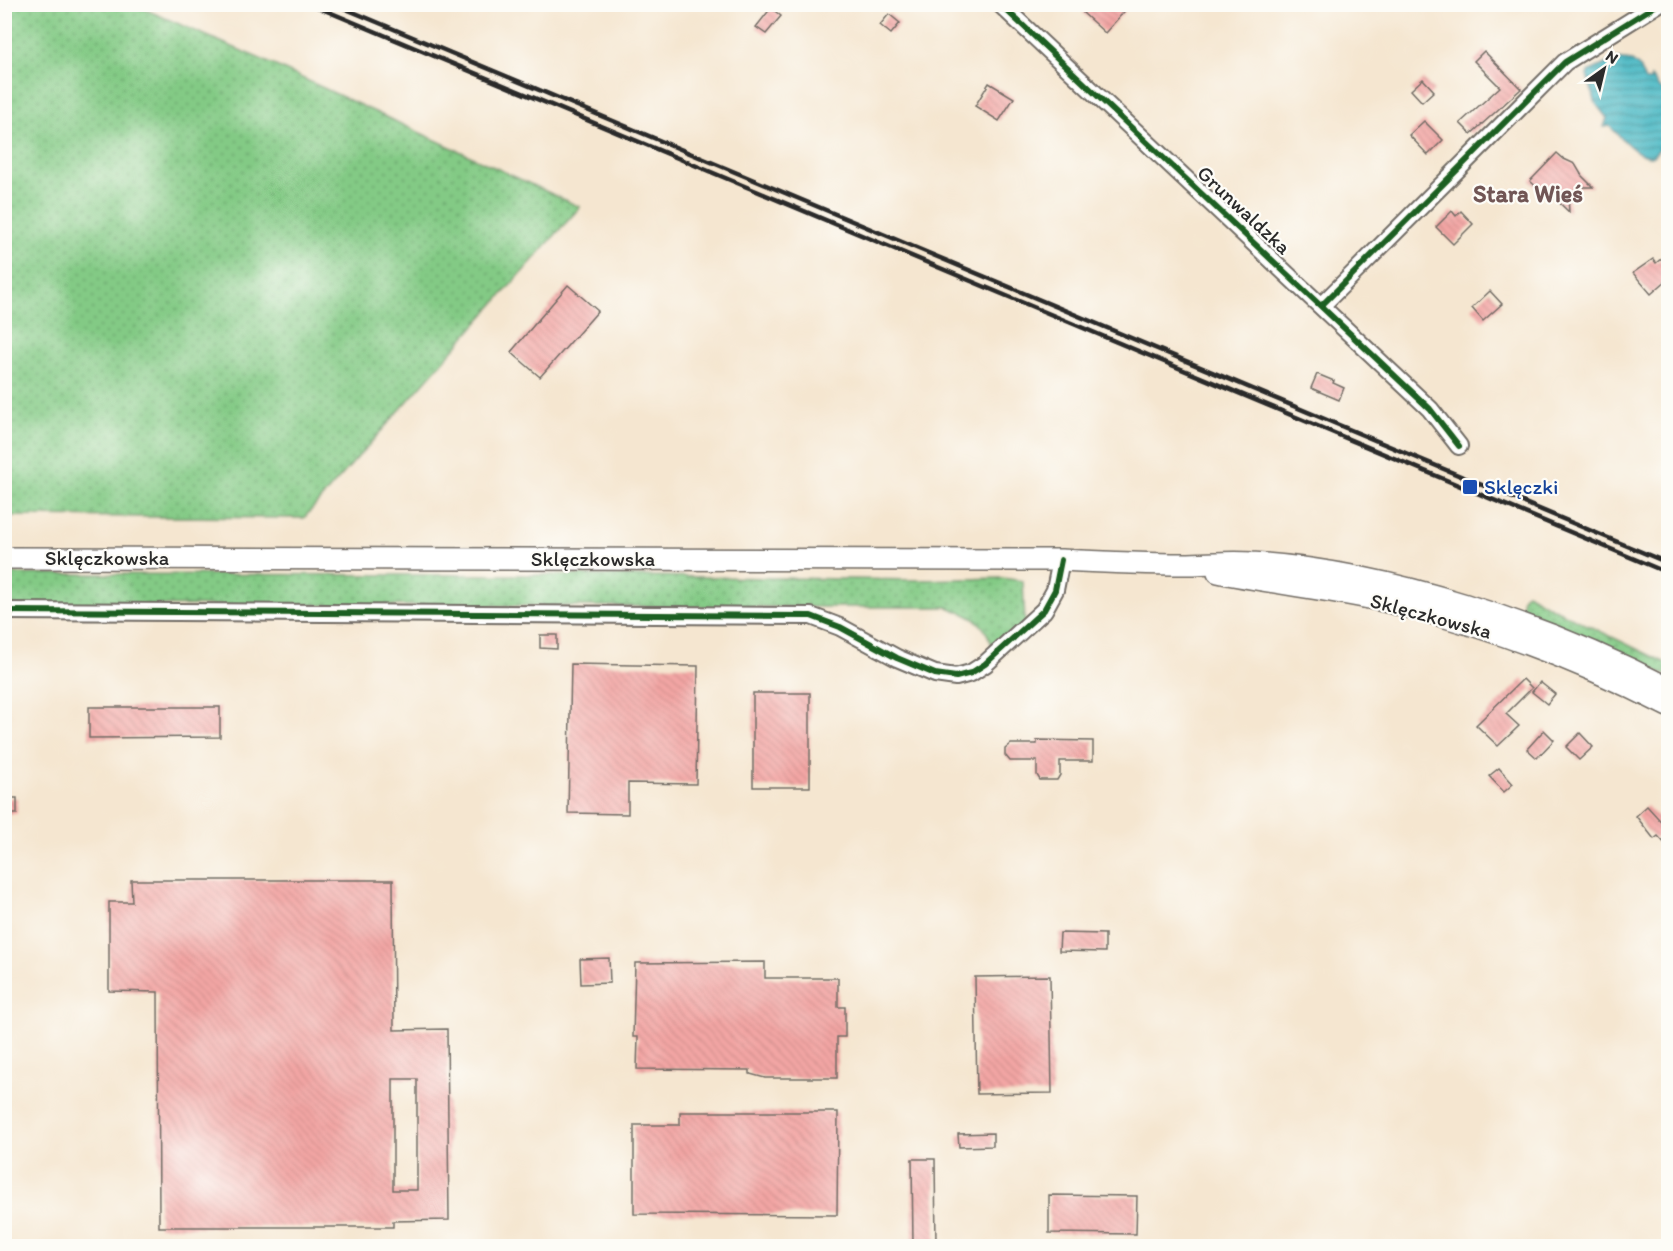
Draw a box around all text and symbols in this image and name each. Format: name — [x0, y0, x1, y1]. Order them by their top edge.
north arrow — [1574, 39, 1634, 99]
text: N — [1602, 46, 1622, 68]
street label: Grunwaldzka — [1192, 160, 1296, 259]
district label: Stara Wieś — [1473, 179, 1583, 208]
place label: Sklęczki — [1484, 474, 1558, 499]
marker: Sklęczki — [1461, 478, 1479, 496]
street label: Sklęczkowska — [45, 545, 169, 570]
street label: Sklęczkowska — [531, 546, 655, 571]
street label: Sklęczkowska — [1368, 587, 1494, 644]

